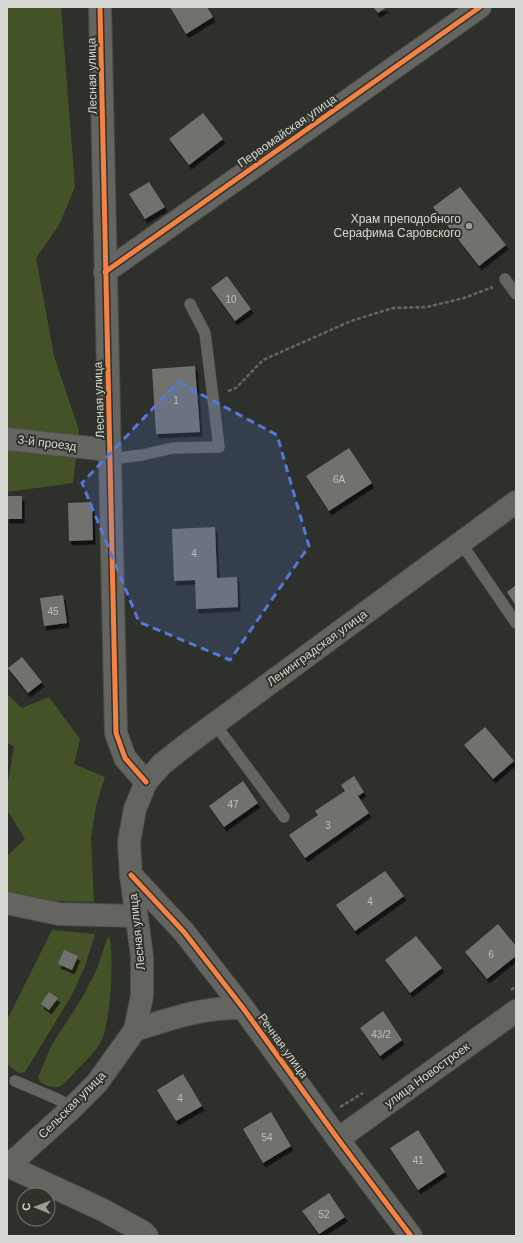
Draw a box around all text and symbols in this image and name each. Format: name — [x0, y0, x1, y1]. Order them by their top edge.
street label: Лесная улица — [84, 37, 100, 114]
street label: Первомайская улица — [235, 91, 339, 170]
place label: Храм преподобного Серафима Саровского — [334, 212, 461, 240]
marker: Храм преподобного Серафима Саровского — [464, 221, 474, 231]
house number: 10 — [225, 294, 237, 305]
street label: Лесная улица — [91, 361, 107, 439]
house number: 1 — [173, 395, 179, 406]
street label: 3-й проезд — [17, 432, 77, 454]
house number: 6А — [333, 474, 345, 485]
house number: 4 — [191, 548, 197, 559]
house number: 45 — [47, 606, 59, 617]
street label: Ленинградская улица — [264, 607, 370, 689]
house number: 47 — [227, 799, 239, 810]
house number: 3 — [325, 820, 331, 831]
street label: Лесная улица — [126, 893, 148, 971]
house number: 4 — [367, 896, 373, 907]
house number: 6 — [488, 949, 494, 960]
street label: Речная улица — [255, 1011, 311, 1081]
house number: 43/2 — [371, 1029, 391, 1040]
street label: улица Новостроек — [382, 1039, 473, 1110]
street label: Сельская улица — [36, 1068, 109, 1141]
house number: 4 — [177, 1093, 183, 1104]
house number: 54 — [261, 1132, 273, 1143]
house number: 41 — [412, 1155, 424, 1166]
north arrow — [16, 1187, 56, 1227]
text: С — [20, 1203, 32, 1211]
house number: 52 — [318, 1209, 330, 1220]

